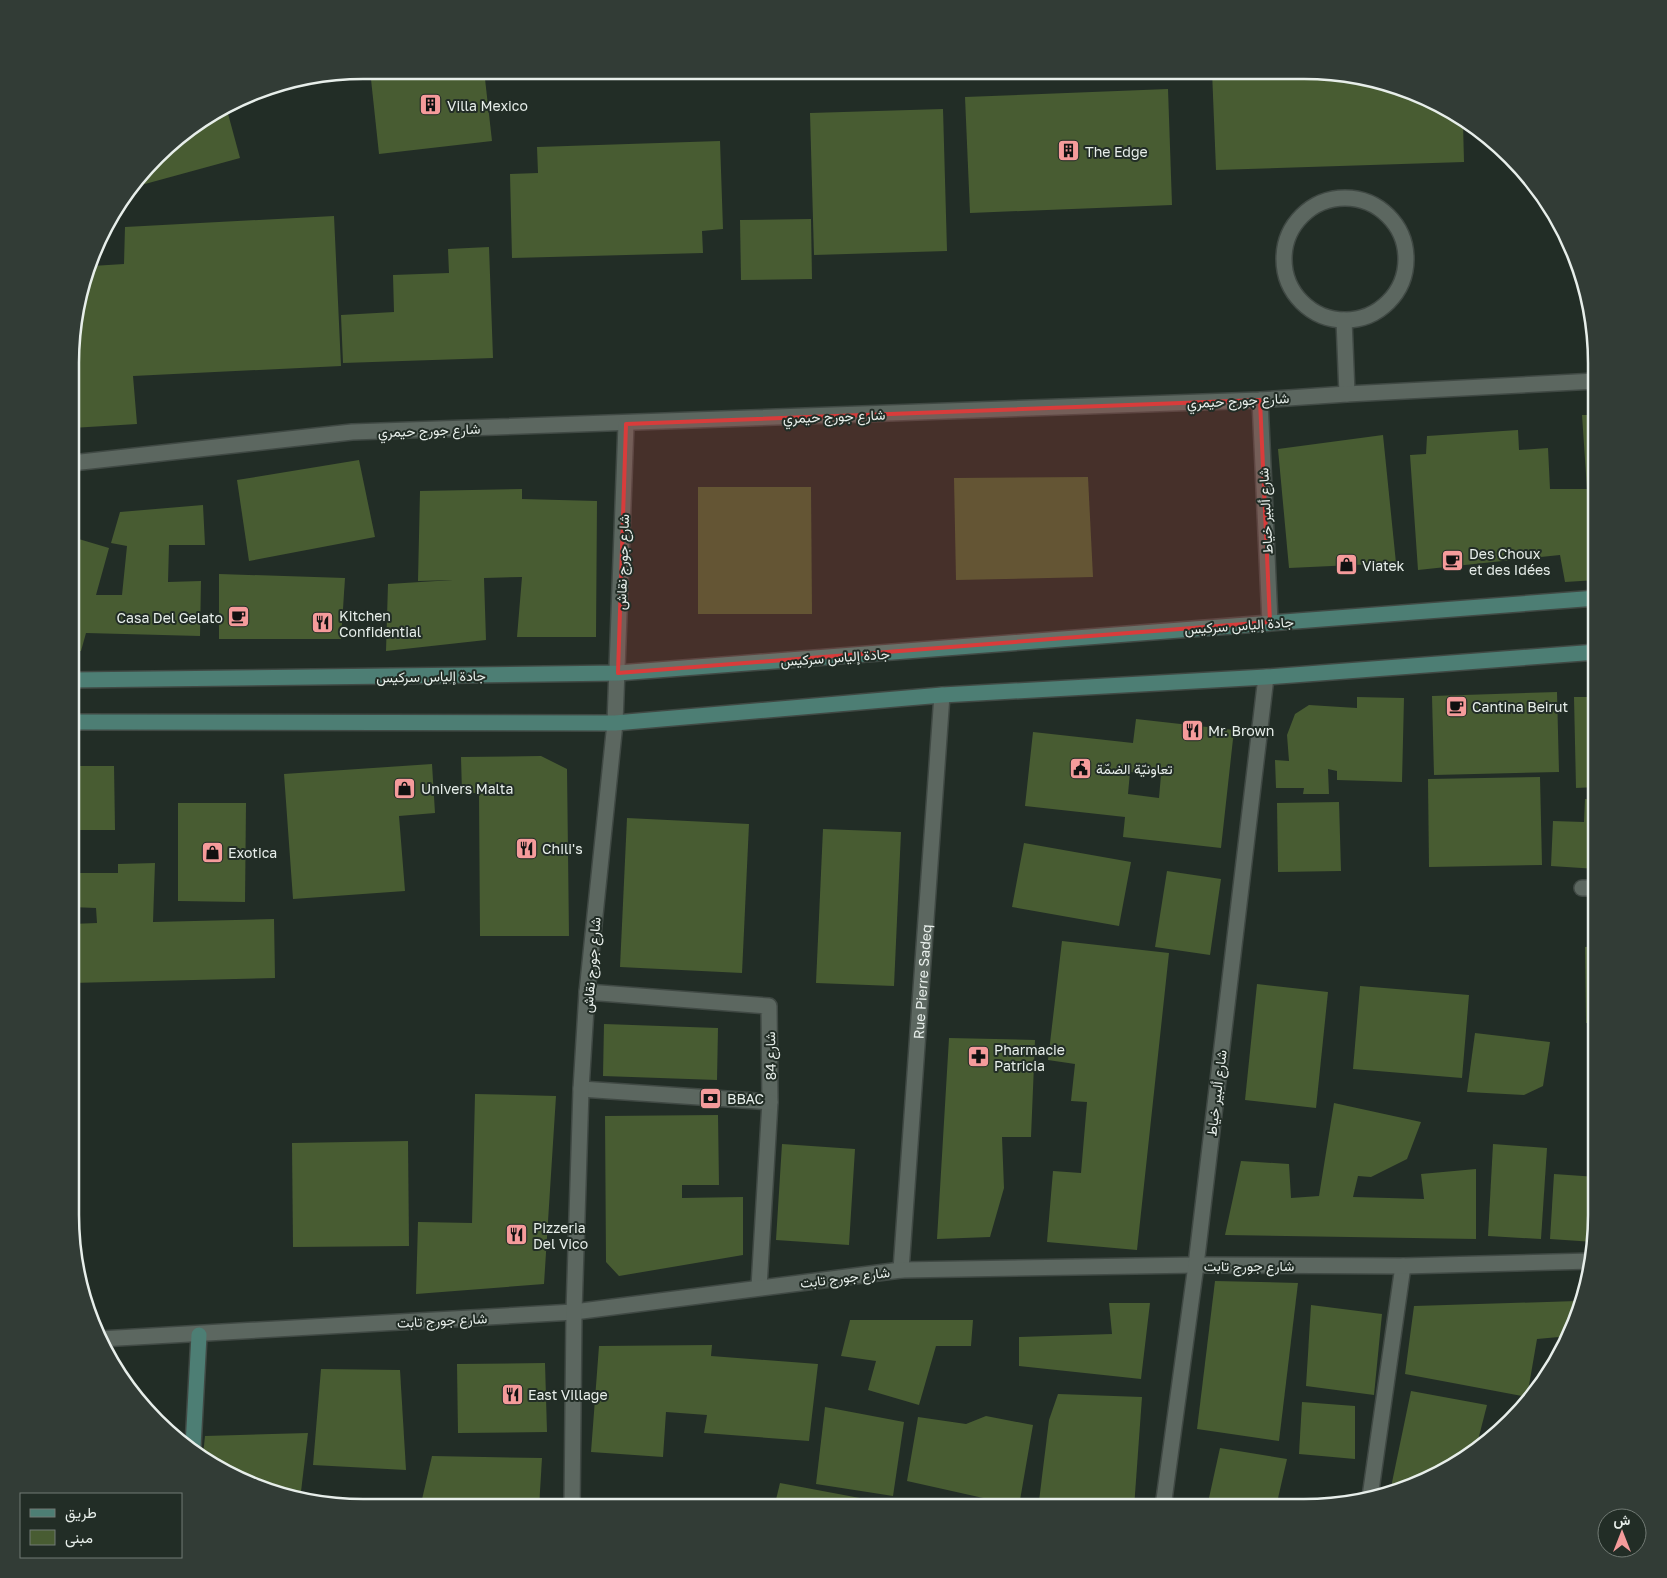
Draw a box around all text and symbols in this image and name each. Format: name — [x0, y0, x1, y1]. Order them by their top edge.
building icon: Villa Mexico — [419, 93, 443, 117]
place label: Villa Mexico — [447, 97, 528, 114]
building icon: The Edge — [1057, 139, 1081, 163]
place label: The Edge — [1085, 143, 1148, 160]
street label: شارع جورج حيمري — [1186, 389, 1290, 415]
street label: شارع جورج حيمري — [782, 406, 886, 430]
street label: شارع جورج حيمري — [377, 420, 481, 444]
street label: شارع ألبير خياط — [1254, 467, 1279, 555]
street label: شارع جورج نقاش — [612, 514, 635, 610]
place label: Des Choux et des Idées — [1469, 545, 1551, 578]
cafe icon: Des Choux et des Idées — [1441, 549, 1465, 573]
shop icon: Viatek — [1334, 553, 1358, 577]
place label: Viatek — [1362, 557, 1405, 574]
cafe icon: Casa Del Gelato — [227, 605, 251, 629]
place label: Kitchen Confidential — [339, 607, 421, 640]
place label: Casa Del Gelato — [117, 609, 223, 626]
restaurant icon: Kitchen Confidential — [311, 611, 335, 635]
street label: جادة إلياس سركيس — [1184, 613, 1294, 639]
street label: جادة إلياس سركيس — [780, 645, 890, 671]
street label: جادة إلياس سركيس — [376, 667, 486, 687]
cafe icon: Cantina Beirut — [1444, 694, 1468, 718]
place label: Cantina Beirut — [1472, 698, 1568, 715]
restaurant icon: Mr. Brown — [1180, 718, 1204, 742]
place label: Mr. Brown — [1208, 722, 1274, 739]
public building icon: تعاونيّة الضمّة — [1068, 756, 1092, 780]
place label: تعاونيّة الضمّة — [1096, 760, 1173, 778]
shop icon: Univers Malta — [393, 776, 417, 800]
place label: Univers Malta — [421, 780, 513, 797]
restaurant icon: Chili's — [514, 836, 538, 860]
shop icon: Exotica — [200, 840, 224, 864]
place label: Chili's — [542, 840, 583, 857]
place label: Exotica — [228, 844, 277, 861]
street label: شارع جورج نقاش — [578, 916, 607, 1014]
street label: Rue Pierre Sadeq — [909, 924, 934, 1040]
street label: شارع 84 — [761, 1031, 782, 1081]
place label: Pharmacie Patricia — [994, 1041, 1065, 1074]
pharmacy icon: Pharmacie Patricia — [966, 1045, 990, 1069]
street label: شارع ألبير خياط — [1202, 1049, 1233, 1137]
bank icon: BBAC — [699, 1086, 723, 1110]
place label: BBAC — [727, 1090, 764, 1107]
place label: Pizzeria Del Vico — [533, 1219, 588, 1252]
restaurant icon: Pizzeria Del Vico — [505, 1223, 529, 1247]
street label: شارع جورج تابت — [1204, 1257, 1294, 1277]
street label: شارع جورج تابت — [799, 1263, 891, 1294]
street label: شارع جورج تابت — [396, 1309, 488, 1334]
restaurant icon: East Village — [500, 1382, 524, 1406]
place label: East Village — [528, 1386, 608, 1403]
legend — [20, 1493, 182, 1558]
text: طريق — [65, 1503, 97, 1523]
north arrow — [1597, 1508, 1647, 1558]
text: ش — [1614, 1511, 1631, 1529]
text: مبنى — [65, 1528, 93, 1548]

